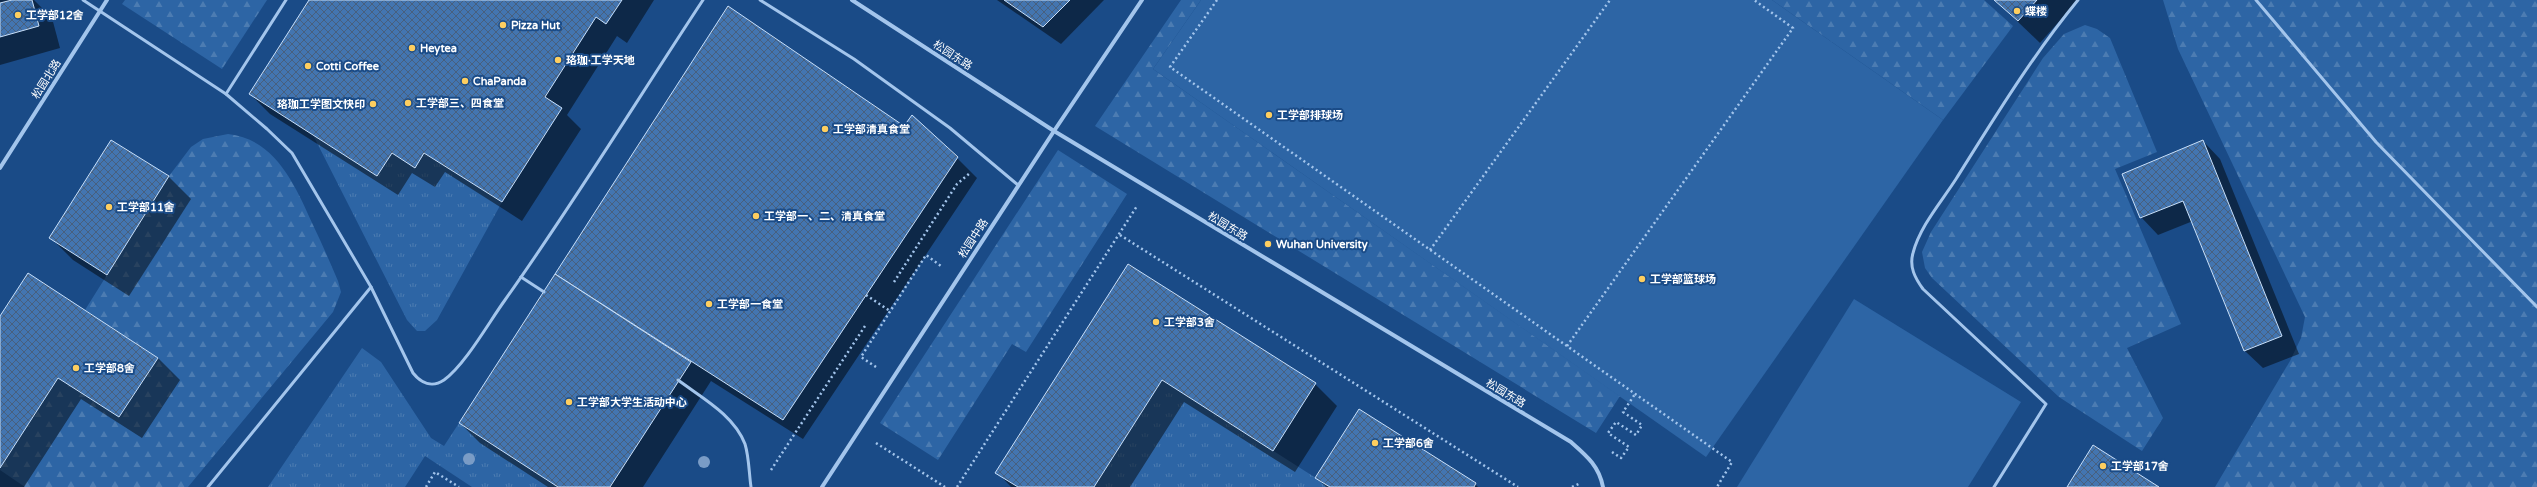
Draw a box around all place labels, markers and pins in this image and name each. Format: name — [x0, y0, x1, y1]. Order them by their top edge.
place label: 蝶楼 — [2025, 5, 2047, 18]
marker: 蝶楼 — [2012, 6, 2022, 16]
place label: 工学部12舍 — [26, 9, 84, 22]
marker: 工学部12舍 — [13, 10, 23, 20]
place label: Pizza Hut — [511, 19, 561, 32]
marker: Pizza Hut — [498, 20, 508, 30]
place label: Heytea — [420, 42, 457, 56]
marker: Heytea — [407, 43, 417, 53]
place label: 珞珈·工学天地 — [566, 54, 635, 67]
marker: 珞珈·工学天地 — [553, 55, 563, 65]
place label: Cotti Coffee — [316, 60, 380, 73]
marker: Cotti Coffee — [303, 61, 313, 71]
place label: ChaPanda — [473, 75, 526, 88]
marker: ChaPanda — [460, 76, 470, 86]
place label: 工学部三、四食堂 — [416, 97, 504, 110]
place label: 珞珈工学图文快印 — [277, 98, 365, 111]
marker: 工学部三、四食堂 — [403, 98, 413, 108]
marker: 珞珈工学图文快印 — [368, 99, 378, 109]
place label: 工学部排球场 — [1277, 109, 1343, 122]
marker: 工学部排球场 — [1264, 110, 1274, 120]
place label: 工学部清真食堂 — [833, 123, 910, 136]
marker: 工学部清真食堂 — [820, 124, 830, 134]
place label: 工学部11舍 — [117, 201, 175, 214]
marker: 工学部11舍 — [104, 202, 114, 212]
place label: 工学部一、二、清真食堂 — [764, 210, 885, 223]
marker: 工学部一、二、清真食堂 — [751, 211, 761, 221]
place label: Wuhan University — [1276, 238, 1368, 252]
marker: Wuhan University — [1263, 239, 1273, 249]
place label: 工学部篮球场 — [1650, 273, 1716, 286]
marker: 工学部篮球场 — [1637, 274, 1647, 284]
place label: 工学部一食堂 — [717, 298, 783, 311]
marker: 工学部一食堂 — [704, 299, 714, 309]
place label: 工学部3舍 — [1164, 316, 1215, 329]
marker: 工学部3舍 — [1151, 317, 1161, 327]
place label: 工学部8舍 — [84, 362, 135, 375]
marker: 工学部8舍 — [71, 363, 81, 373]
place label: 工学部大学生活动中心 — [577, 396, 687, 409]
marker: 工学部大学生活动中心 — [564, 397, 574, 407]
place label: 工学部6舍 — [1383, 437, 1434, 450]
marker: 工学部6舍 — [1370, 438, 1380, 448]
place label: 工学部17舍 — [2111, 460, 2169, 473]
marker: 工学部17舍 — [2098, 461, 2108, 471]

